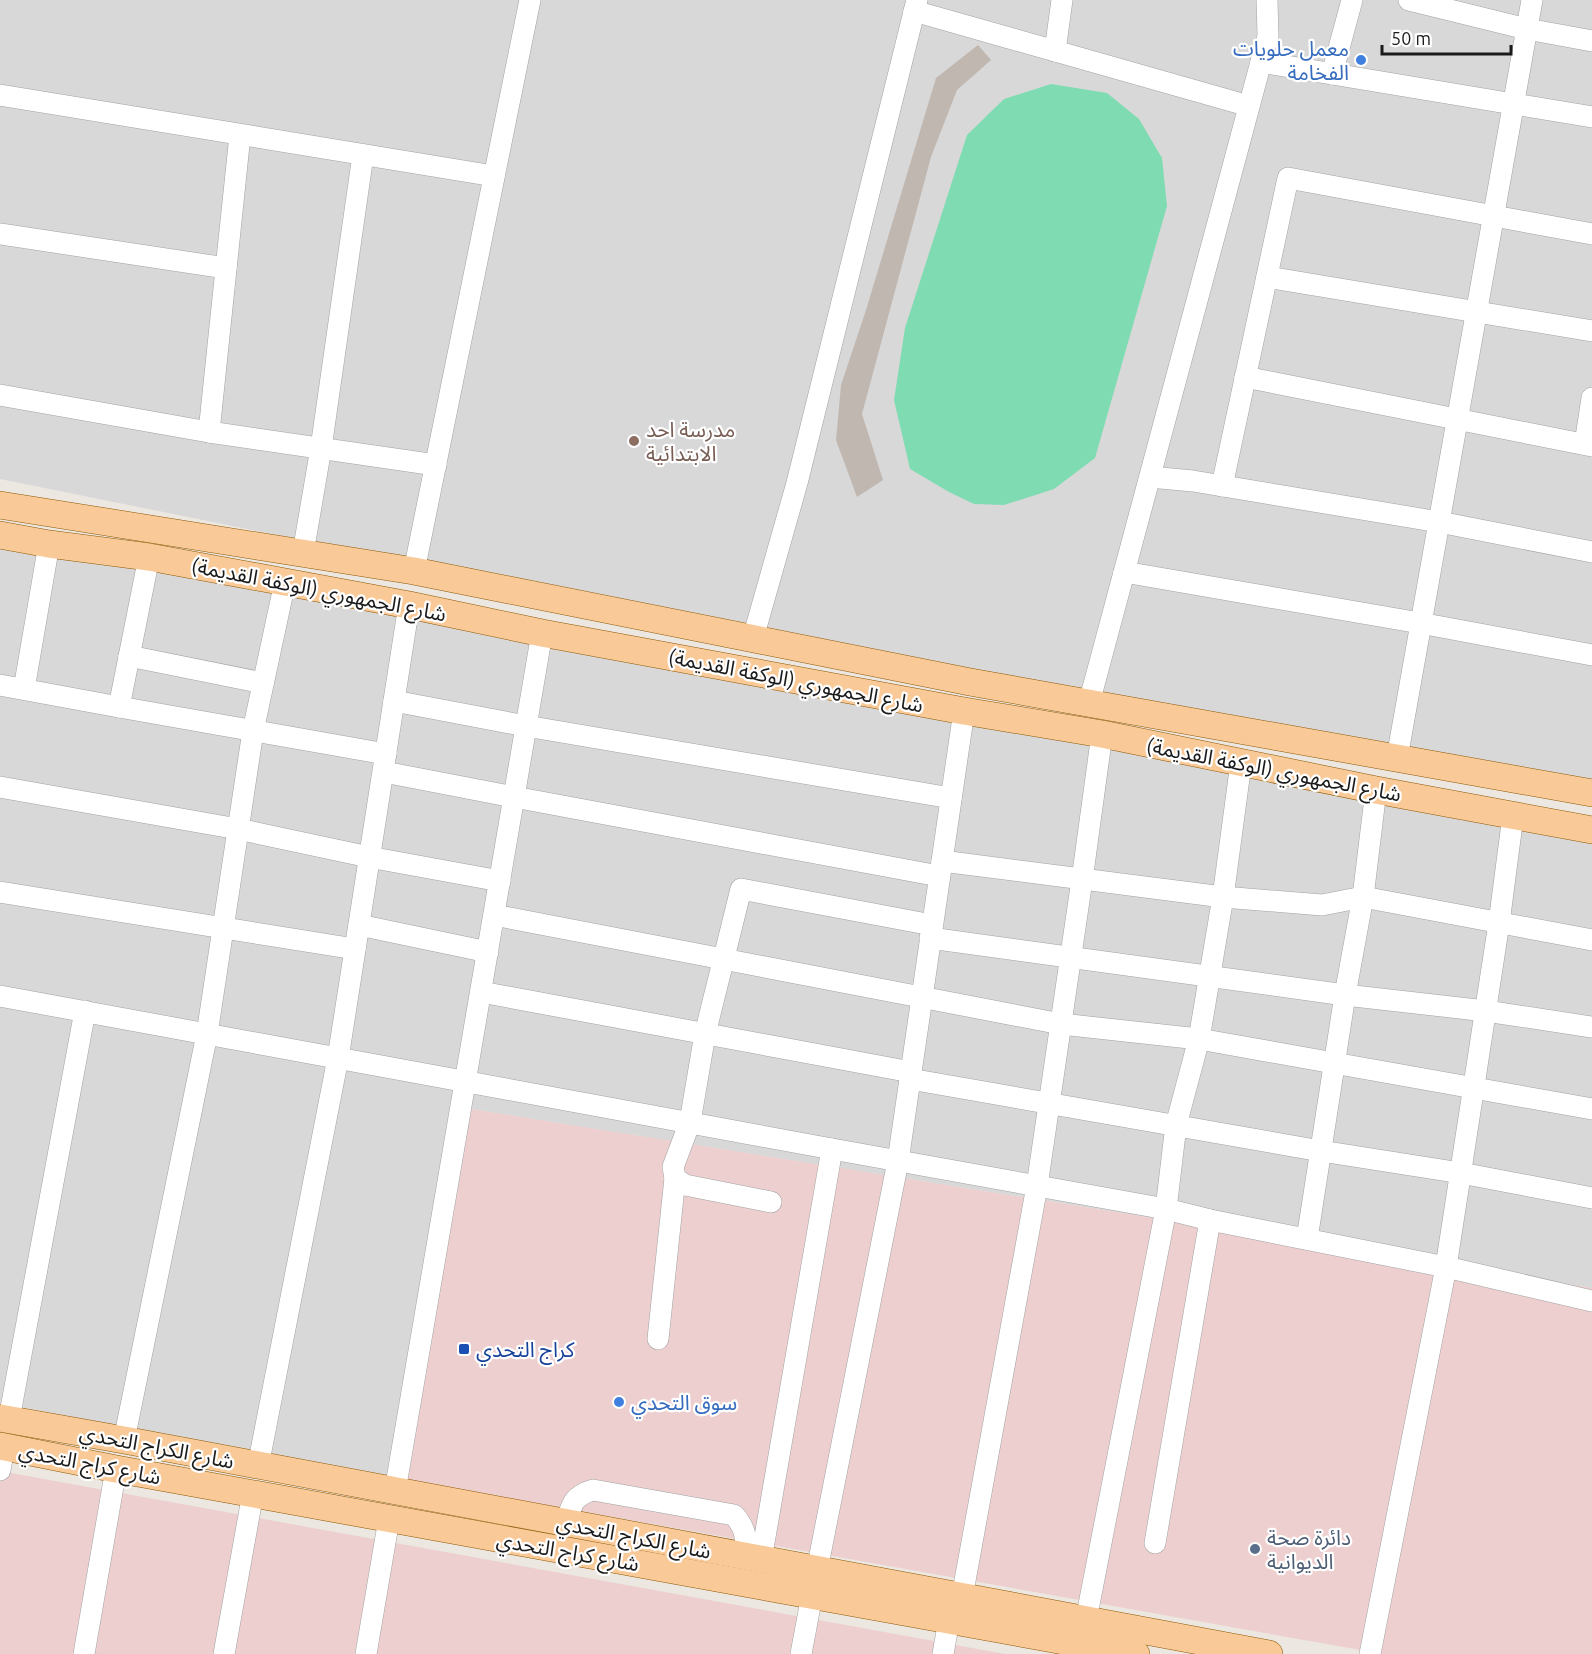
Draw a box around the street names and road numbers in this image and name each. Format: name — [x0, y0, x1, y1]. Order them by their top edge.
street label: شارع الجمهوري (الوكفة القديمة) — [189, 553, 448, 630]
street label: شارع الجمهوري (الوكفة القديمة) — [666, 644, 925, 721]
street label: شارع الجمهوري (الوكفة القديمة) — [1144, 733, 1403, 810]
street label: شارع الكراج التحدي — [77, 1419, 236, 1478]
street label: شارع كراج التحدي — [16, 1437, 163, 1493]
street label: شارع الكراج التحدي — [554, 1509, 713, 1568]
street label: شارع كراج التحدي — [494, 1527, 641, 1580]

